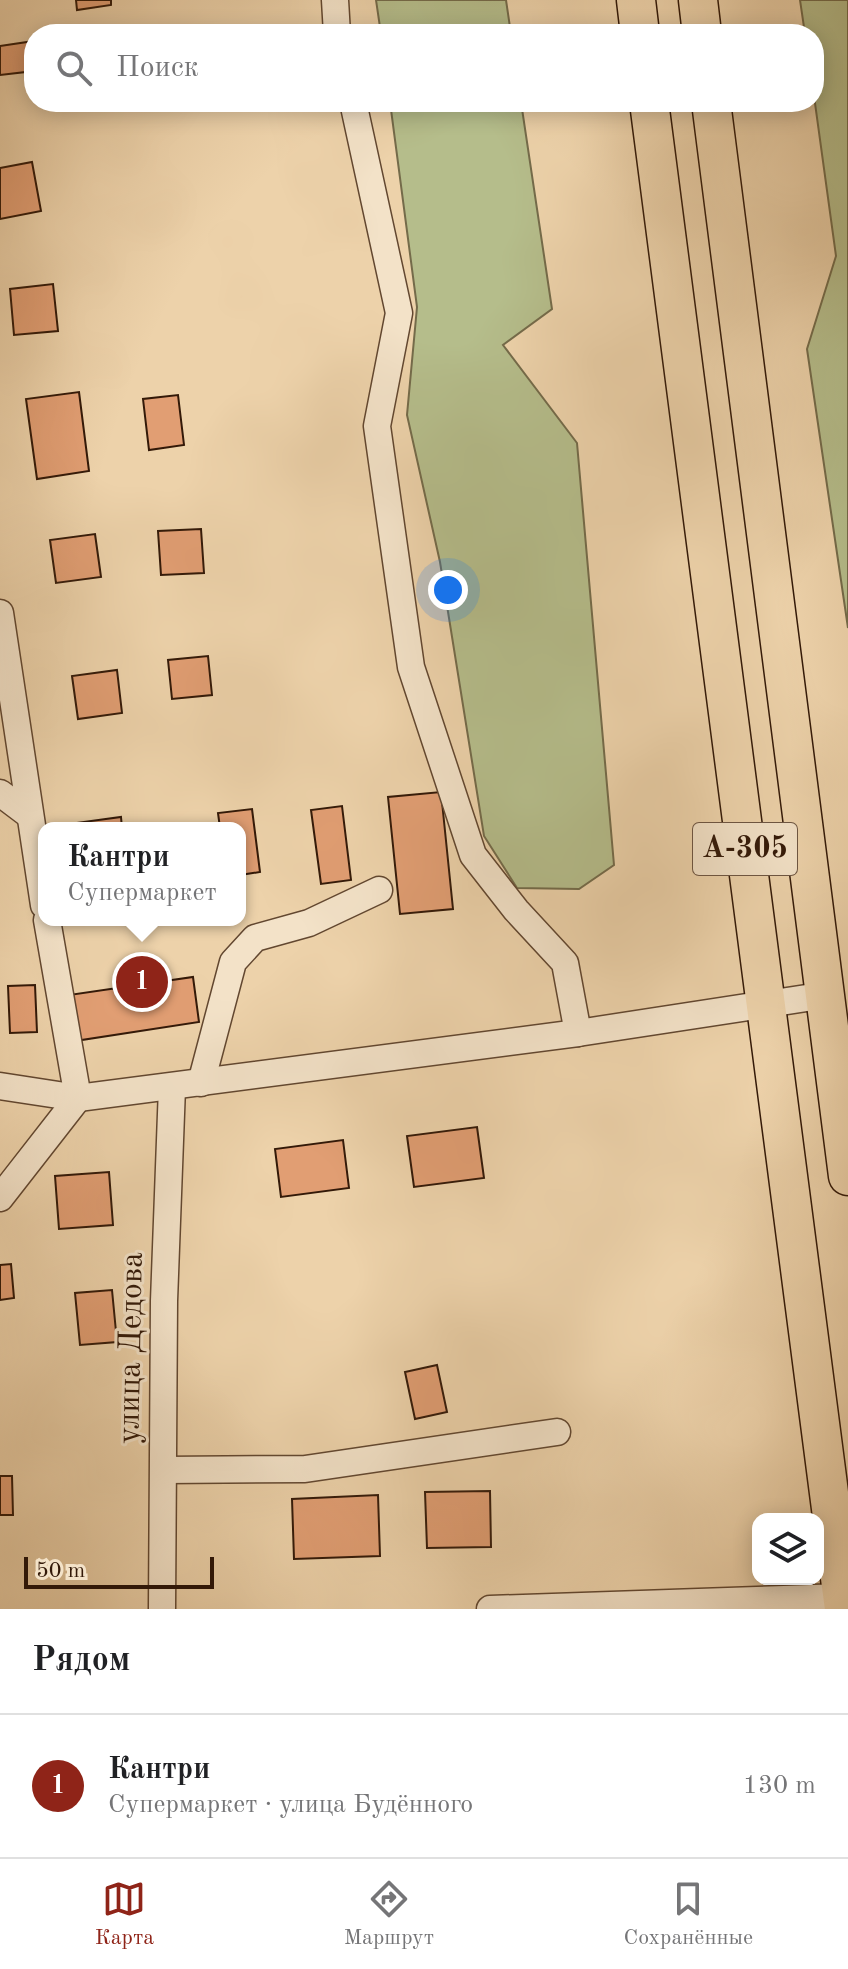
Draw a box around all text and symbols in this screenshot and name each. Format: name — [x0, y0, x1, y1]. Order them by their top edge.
search box — [24, 24, 824, 112]
icon: search — [52, 46, 96, 90]
text: Поиск — [116, 53, 199, 83]
your location — [428, 570, 468, 610]
popup — [38, 822, 246, 926]
road number: А-305 — [693, 823, 797, 875]
text: Кантри — [67, 843, 170, 873]
text: Супермаркет — [67, 880, 217, 906]
pin: 1 — [116, 952, 168, 1012]
street label: улица Дедова — [114, 1252, 150, 1444]
map controls — [752, 1513, 824, 1585]
button: layers — [752, 1513, 824, 1585]
scale bar — [24, 1553, 214, 1589]
text: 50 m — [36, 1560, 85, 1582]
text: Рядом — [32, 1644, 131, 1678]
text: Кантри — [108, 1755, 210, 1785]
text: 1 — [50, 1773, 66, 1799]
text: 130 m — [743, 1773, 816, 1799]
text: Супермаркет · улица Будённого — [108, 1792, 473, 1818]
tab: Карта — [95, 1877, 154, 1952]
tab: Маршрут — [344, 1877, 434, 1952]
tab: Сохранённые — [623, 1877, 753, 1952]

